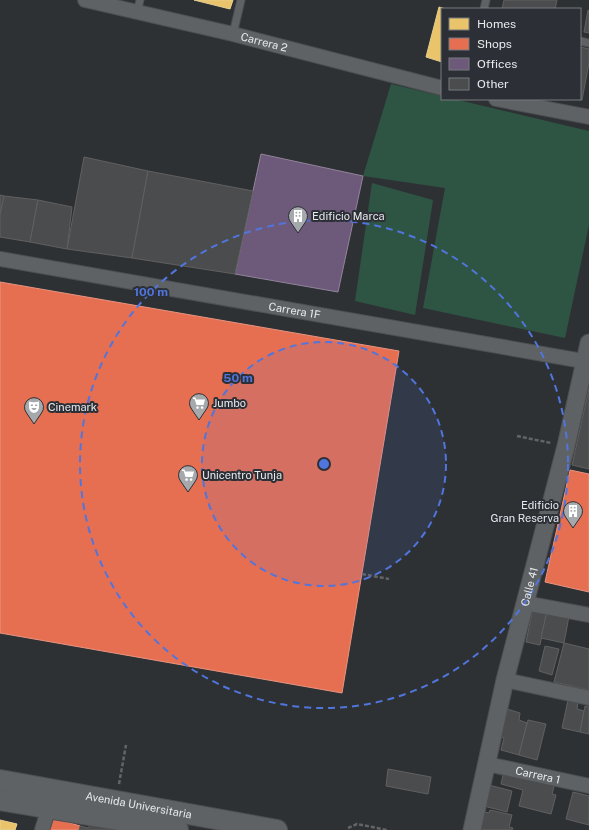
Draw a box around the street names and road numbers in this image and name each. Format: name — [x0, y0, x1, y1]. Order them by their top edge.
street label: Carrera 2 — [239, 30, 289, 54]
street label: Carrera 1F — [268, 300, 321, 321]
street label: Calle 41 — [518, 566, 540, 608]
street label: Carrera 1 — [514, 764, 561, 786]
street label: Avenida Universitaria — [85, 790, 193, 821]

